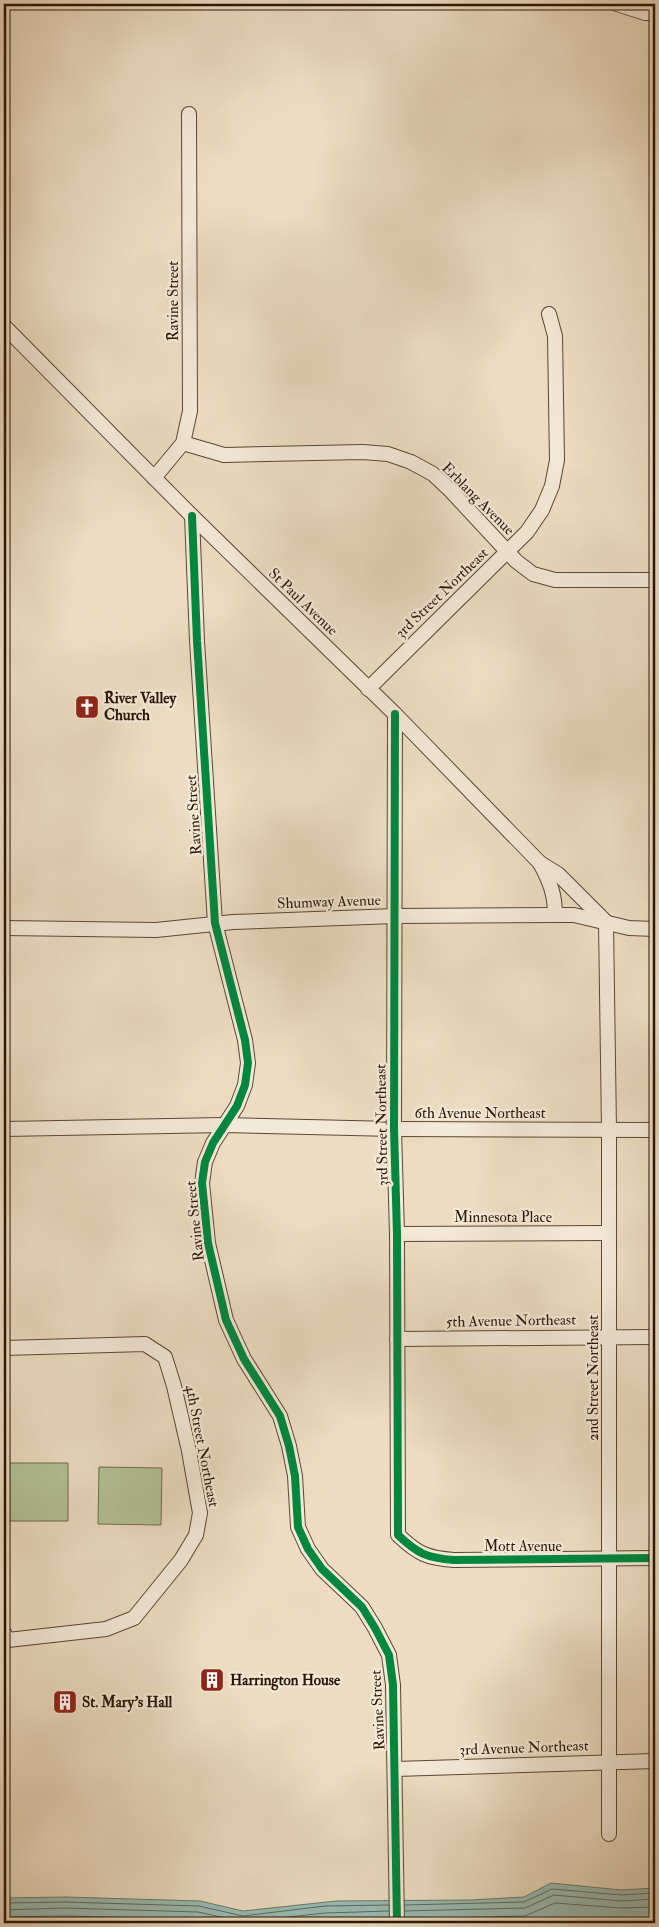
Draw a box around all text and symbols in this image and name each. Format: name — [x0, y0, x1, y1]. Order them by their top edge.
street label: Ravine Street — [164, 261, 183, 341]
street label: Erblang Avenue — [438, 459, 518, 539]
street label: 3rd Street Northeast — [391, 544, 493, 642]
street label: St Paul Avenue — [264, 564, 342, 640]
place label: River Valley Church — [104, 689, 177, 725]
church icon: River Valley Church — [74, 694, 100, 720]
street label: Ravine Street — [182, 774, 206, 856]
street label: Shumway Avenue — [277, 891, 381, 913]
street label: 3rd Street Northeast — [371, 1064, 393, 1186]
street label: 6th Avenue Northeast — [414, 1104, 546, 1123]
street label: Ravine Street — [181, 1180, 209, 1262]
street label: Minnesota Place — [454, 1208, 552, 1227]
street label: 5th Avenue Northeast — [446, 1310, 576, 1332]
street label: 2nd Street Northeast — [584, 1315, 603, 1441]
street label: 4th Street Northeast — [181, 1383, 223, 1509]
street label: Mott Avenue — [484, 1537, 562, 1556]
building icon: Harrington House — [199, 1667, 225, 1693]
street label: Ravine Street — [366, 1669, 390, 1751]
place label: Harrington House — [230, 1671, 341, 1691]
building icon: St. Mary's Hall — [52, 1689, 78, 1715]
place label: St. Mary's Hall — [82, 1693, 173, 1713]
street label: 3rd Avenue Northeast — [459, 1736, 589, 1760]

